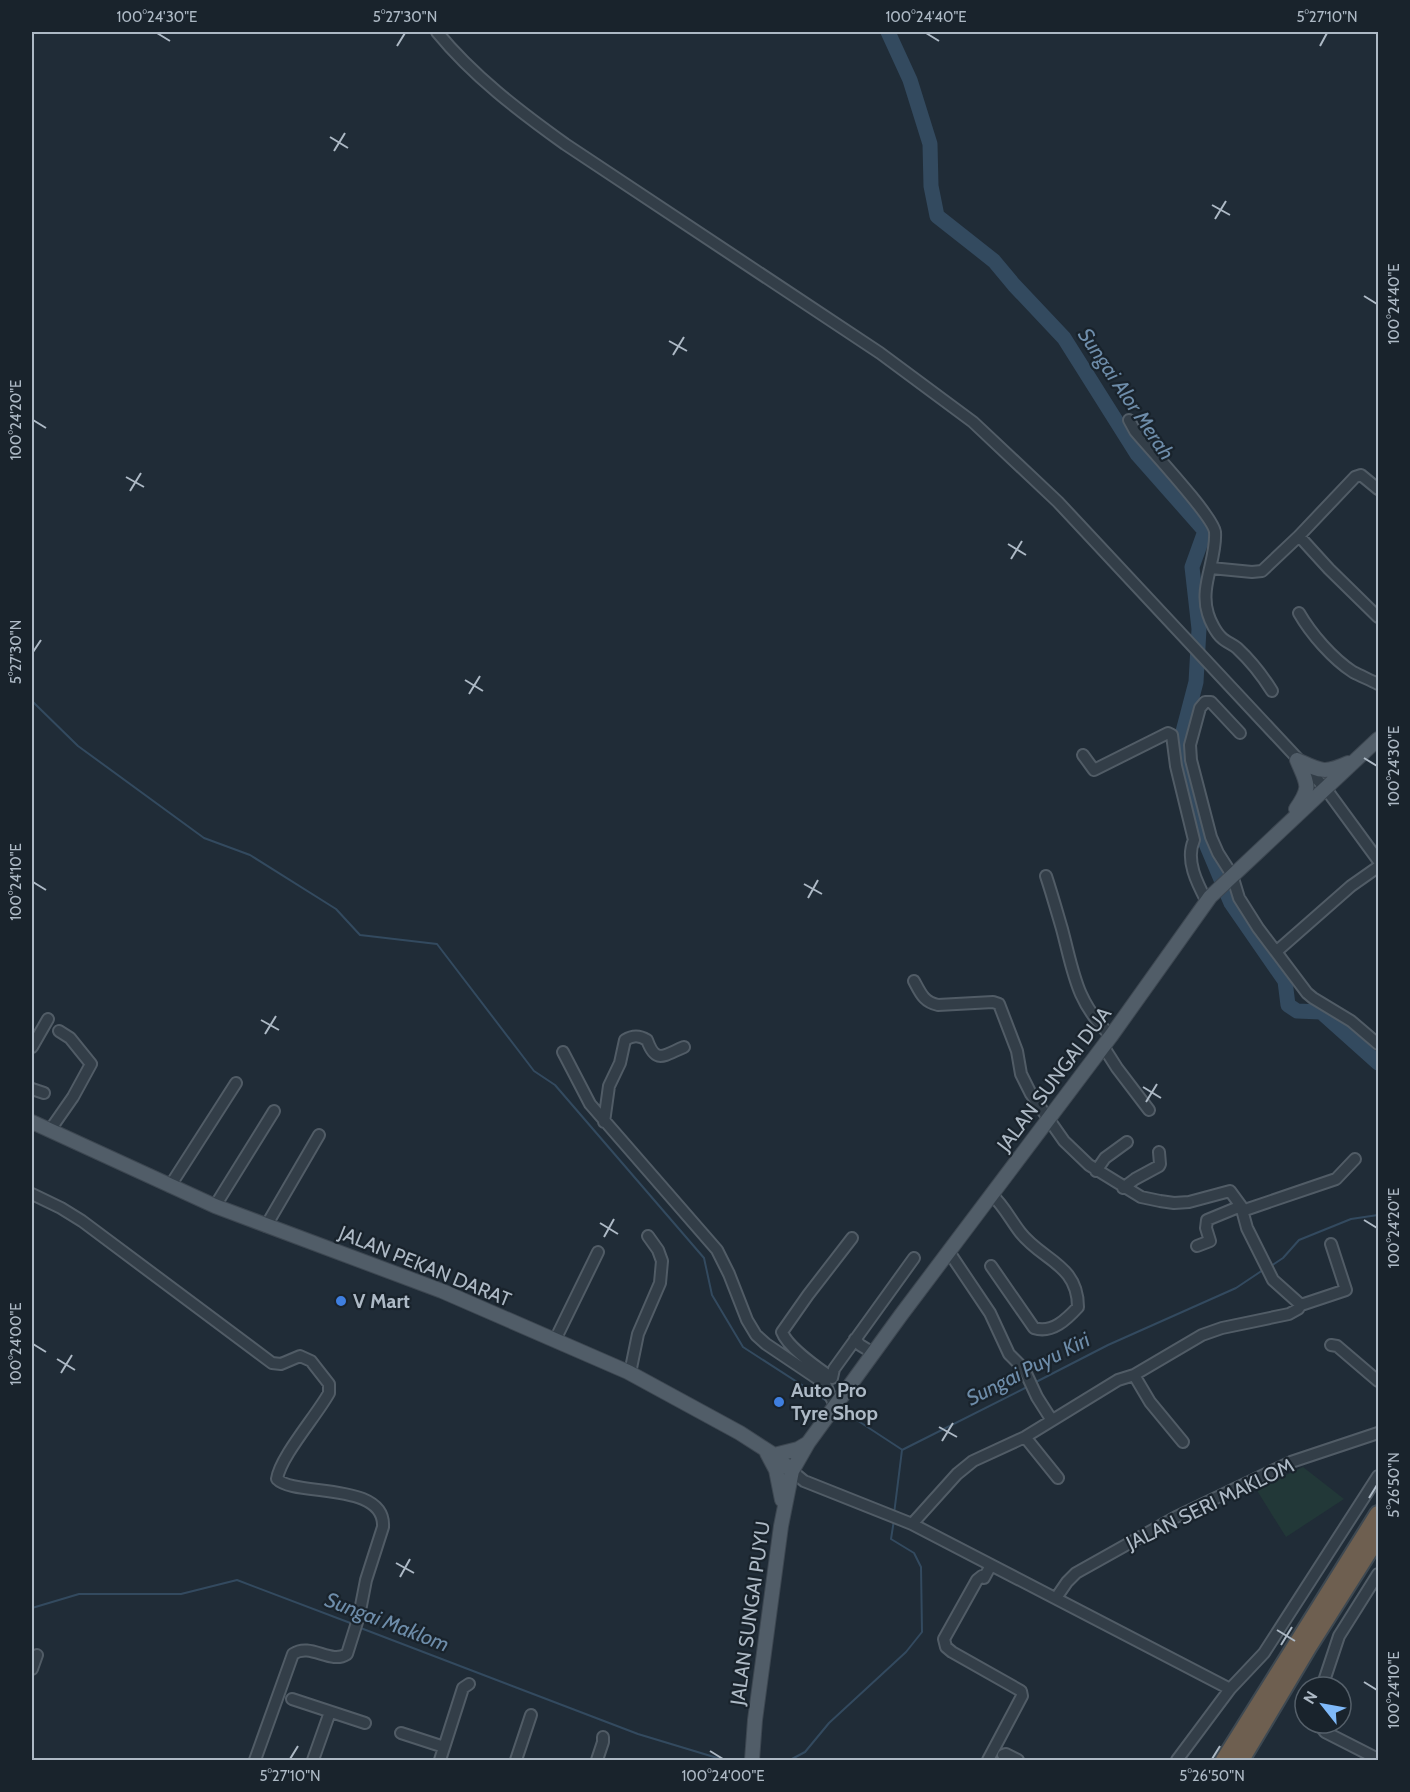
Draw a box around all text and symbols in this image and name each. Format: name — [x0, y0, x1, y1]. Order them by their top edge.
text: 100°24'30"E — [117, 8, 197, 26]
text: 5°27'30"N — [373, 8, 437, 26]
text: 100°24'40"E — [885, 8, 967, 26]
text: 5°27'10"N — [1296, 8, 1358, 26]
text: 100°24'40"E — [1385, 263, 1403, 345]
water label: Sungai Alor Merah — [1073, 323, 1180, 464]
text: 100°24'20"E — [7, 380, 25, 460]
text: 5°27'30"N — [7, 620, 25, 684]
text: 100°24'30"E — [1385, 726, 1403, 806]
text: 100°24'10"E — [7, 843, 25, 921]
street label: JALAN SUNGAI DUA — [991, 1001, 1117, 1157]
text: 100°24'20"E — [1385, 1188, 1403, 1268]
street label: JALAN PEKAN DARAT — [334, 1220, 515, 1312]
place label: V Mart — [353, 1289, 410, 1313]
marker: V Mart — [334, 1294, 348, 1308]
text: 100°24'00"E — [7, 1302, 25, 1386]
water label: Sungai Puyu Kiri — [962, 1326, 1094, 1410]
place label: Auto Pro Tyre Shop — [791, 1378, 878, 1425]
marker: Auto Pro Tyre Shop — [772, 1395, 786, 1409]
text: 5°26'50"N — [1385, 1452, 1403, 1518]
street label: JALAN SERI MAKLOM — [1121, 1453, 1298, 1555]
street label: JALAN SUNGAI PUYU — [725, 1519, 775, 1708]
water label: Sungai Maklom — [322, 1586, 453, 1657]
text: 100°24'10"E — [1385, 1651, 1403, 1729]
north arrow — [1293, 1675, 1353, 1735]
text: N — [1300, 1688, 1322, 1707]
text: 5°27'10"N — [259, 1767, 321, 1785]
text: 100°24'00"E — [681, 1767, 765, 1785]
text: 5°26'50"N — [1179, 1767, 1245, 1785]

